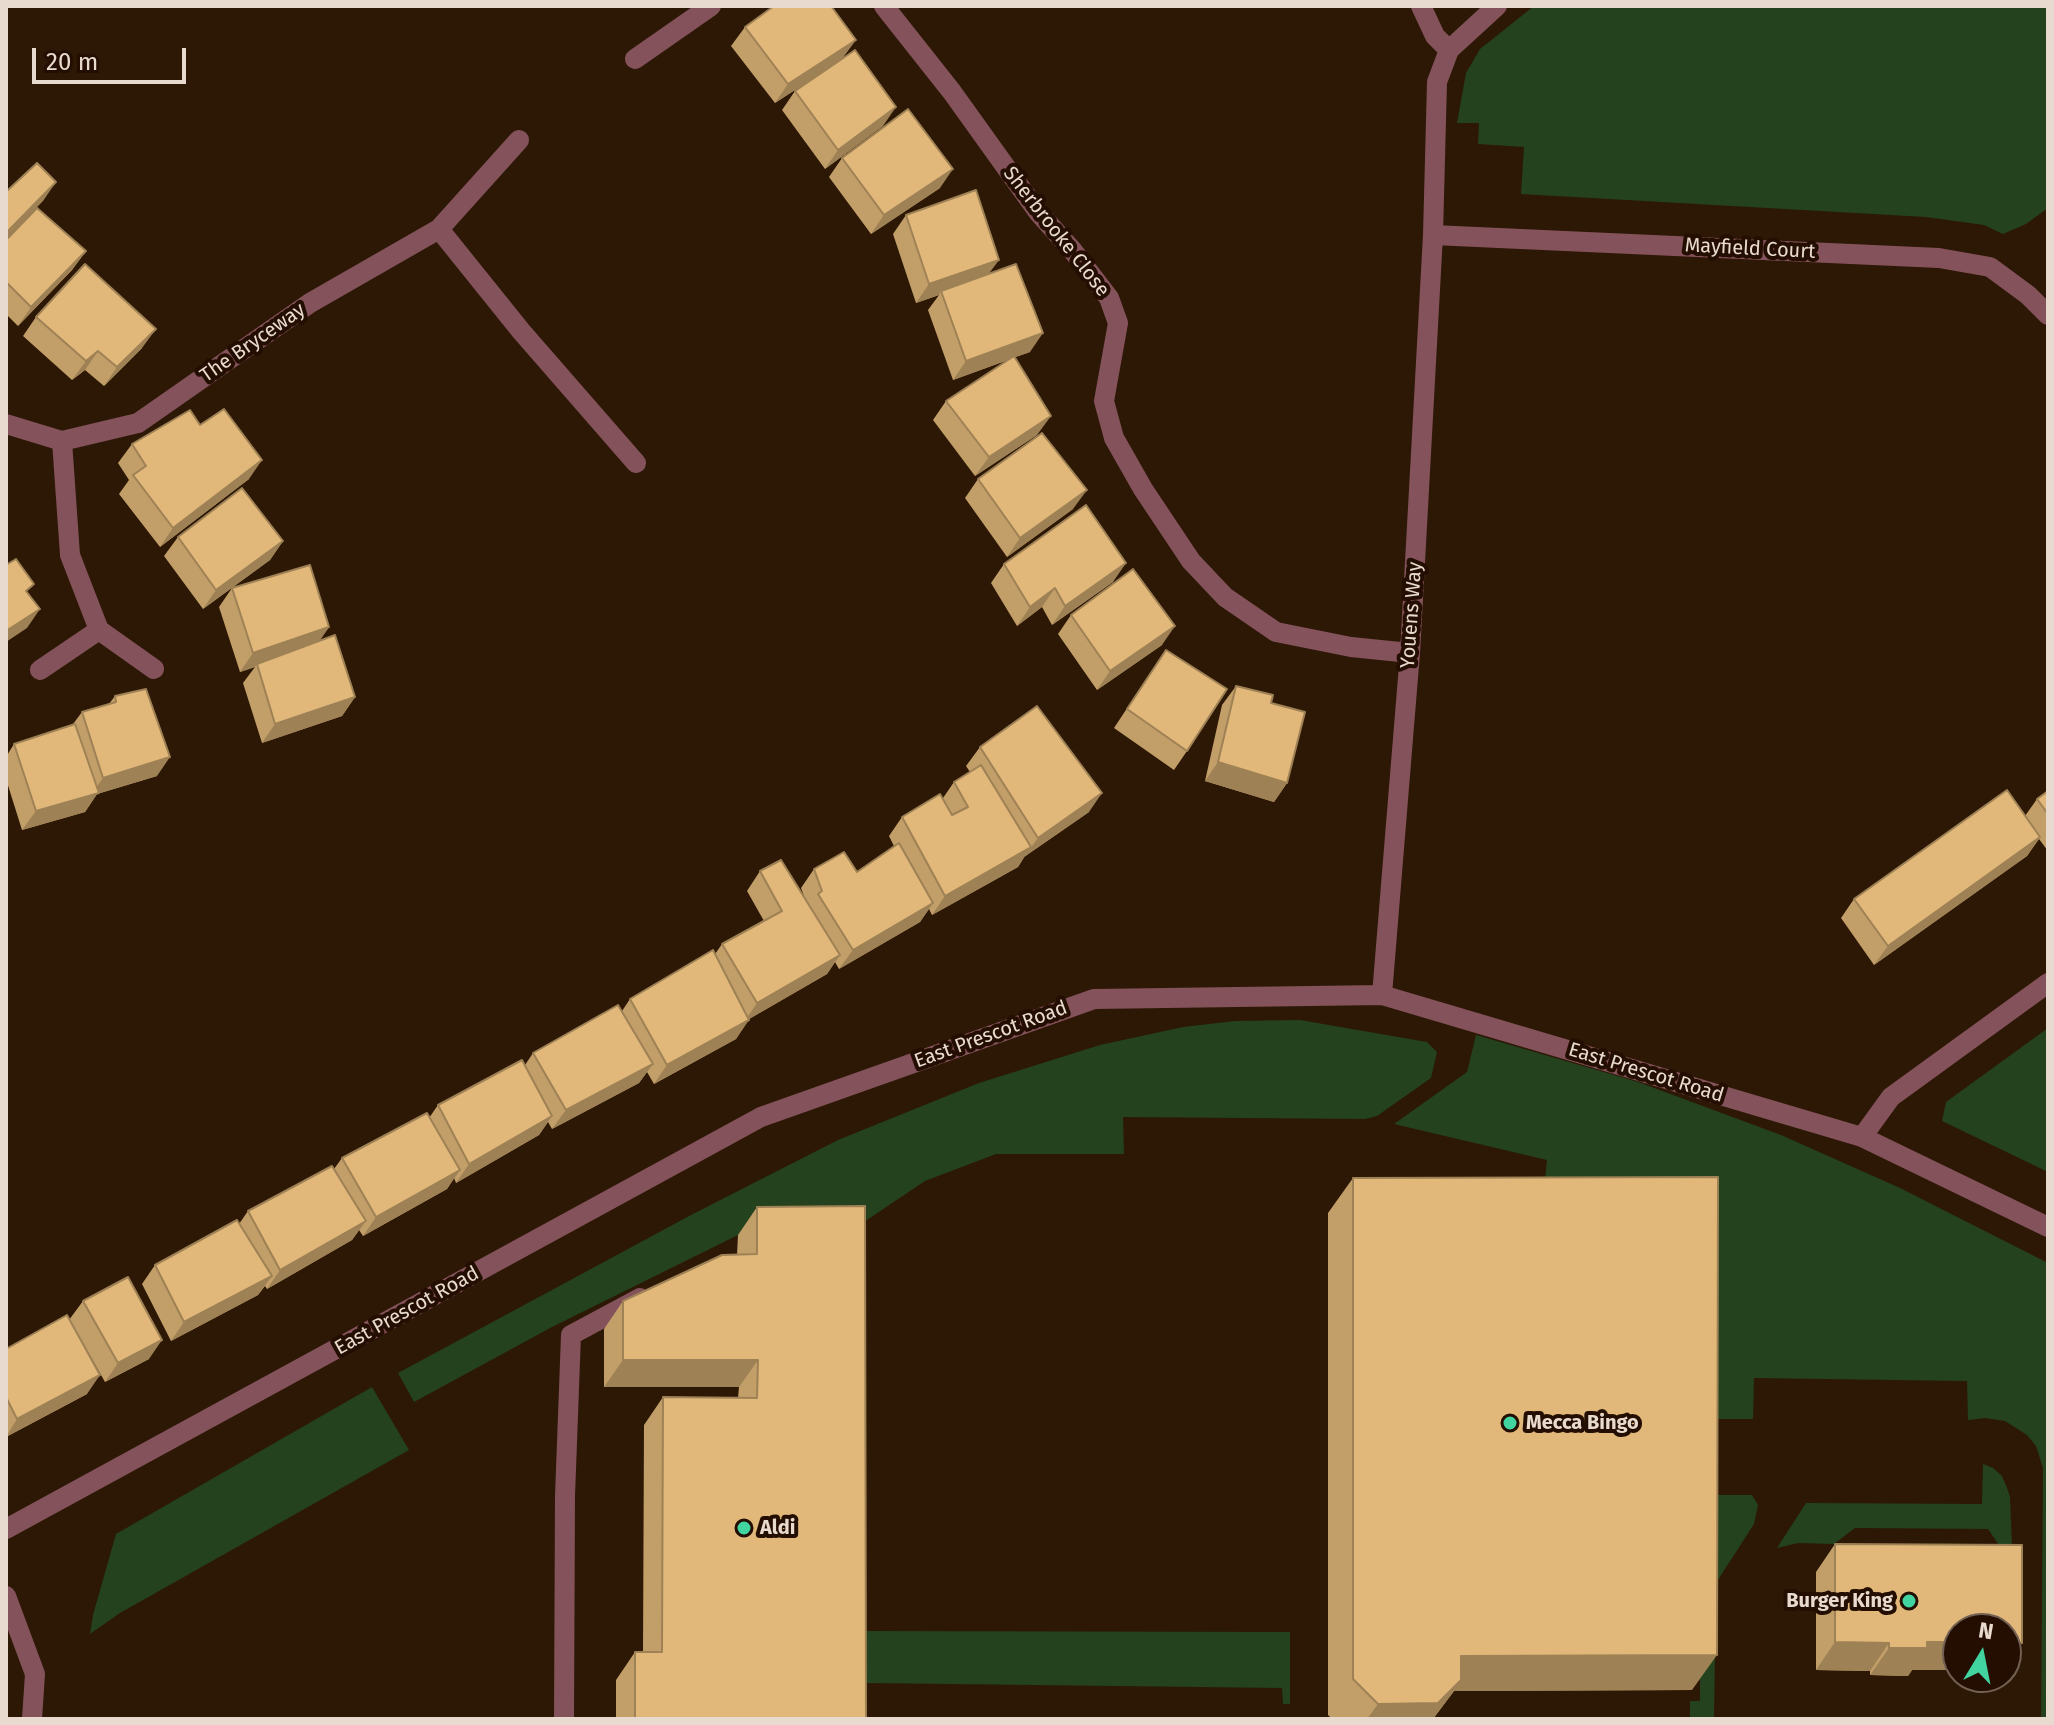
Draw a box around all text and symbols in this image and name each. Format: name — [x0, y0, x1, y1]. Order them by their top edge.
scale bar — [36, 32, 190, 82]
text: 20 m — [46, 48, 98, 76]
street label: Sherbrooke Close — [998, 162, 1114, 302]
street label: Mayfield Court — [1684, 234, 1816, 264]
street label: The Bryceway — [196, 298, 310, 388]
street label: Youens Way — [1396, 561, 1428, 669]
street label: East Prescot Road — [911, 996, 1071, 1074]
street label: East Prescot Road — [1565, 1038, 1727, 1108]
street label: East Prescot Road — [331, 1261, 483, 1361]
place label: Mecca Bingo — [1526, 1411, 1639, 1435]
marker: Mecca Bingo — [1501, 1414, 1519, 1432]
place label: Aldi — [760, 1516, 795, 1540]
marker: Aldi — [735, 1519, 753, 1537]
place label: Burger King — [1786, 1589, 1893, 1613]
marker: Burger King — [1900, 1592, 1918, 1610]
north arrow — [1942, 1613, 2022, 1693]
text: N — [1976, 1616, 1995, 1645]

